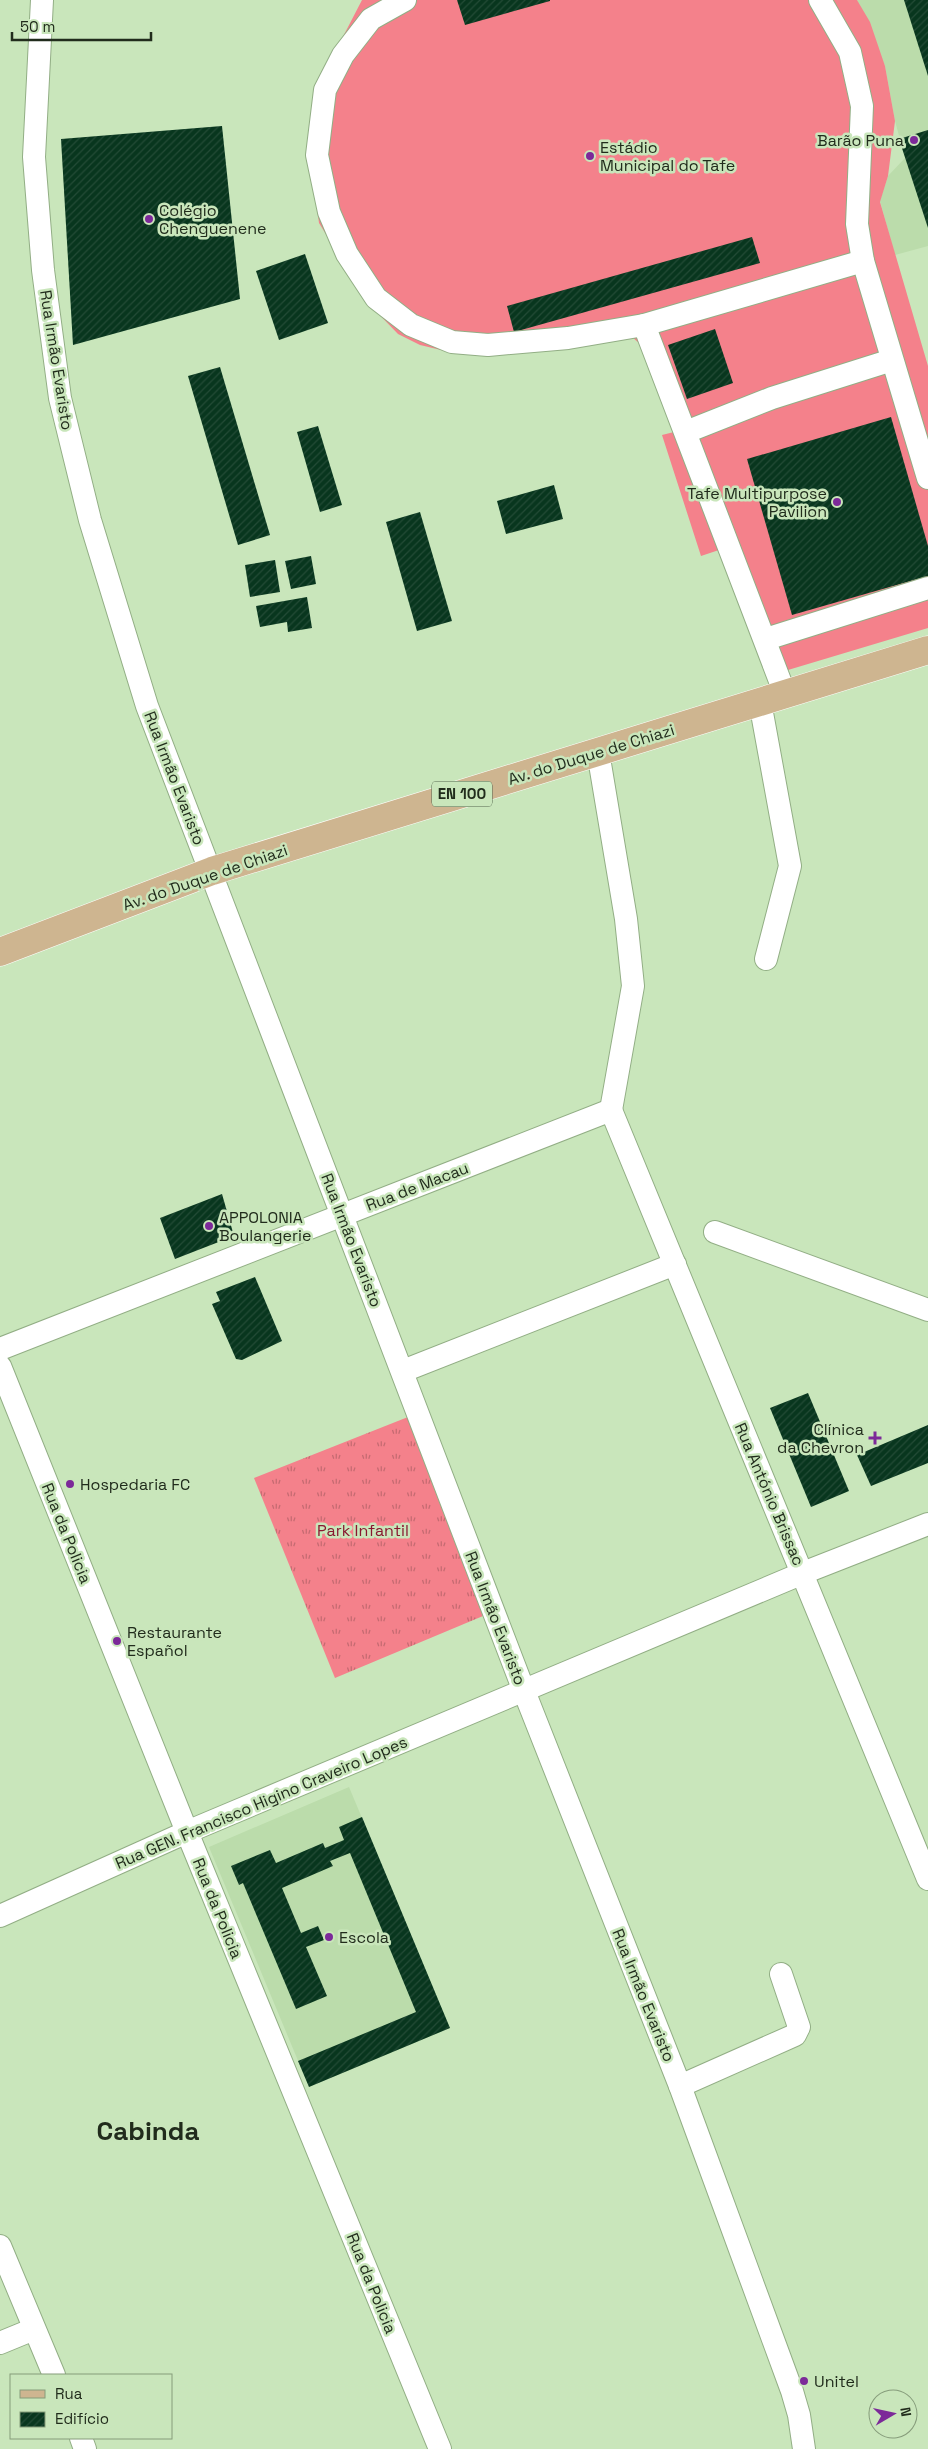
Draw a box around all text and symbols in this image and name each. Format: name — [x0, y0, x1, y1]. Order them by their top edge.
scale bar — [12, 10, 151, 42]
text: 50 m — [20, 17, 55, 36]
place label: Barão Puna — [817, 130, 904, 151]
marker: Barão Puna — [908, 134, 920, 146]
place label: Estádio Municipal do Tafe — [600, 137, 735, 176]
marker: Estádio Municipal do Tafe — [584, 150, 596, 162]
place label: Colégio Chenguenene — [159, 200, 266, 239]
marker: Colégio Chenguenene — [143, 213, 155, 225]
street label: Rua Irmão Evaristo — [35, 288, 78, 432]
place label: Tafe Multipurpose Pavilion — [687, 483, 827, 522]
marker: Tafe Multipurpose Pavilion — [831, 496, 843, 508]
street label: Rua Irmão Evaristo — [139, 708, 210, 848]
street label: Av. do Duque de Chiazi — [505, 719, 677, 790]
road number: EN 100 — [432, 782, 492, 806]
street label: Av. do Duque de Chiazi — [120, 839, 290, 916]
street label: Rua de Macau — [363, 1157, 471, 1216]
street label: Rua Irmão Evaristo — [316, 1170, 387, 1310]
place label: APPOLONIA Boulangerie — [219, 1207, 311, 1246]
marker: APPOLONIA Boulangerie — [203, 1220, 215, 1232]
place label: Clínica da Chevron — [777, 1419, 864, 1458]
street label: Rua António Brissac — [730, 1420, 809, 1569]
marker: Clínica da Chevron — [868, 1431, 882, 1445]
place label: Hospedaria FC — [80, 1474, 190, 1495]
marker: Hospedaria FC — [64, 1478, 76, 1490]
street label: Rua da Policia — [37, 1480, 96, 1587]
park label: Park Infantil — [317, 1520, 409, 1541]
street label: Rua Irmão Evaristo — [460, 1548, 531, 1688]
place label: Restaurante Español — [127, 1622, 222, 1661]
marker: Restaurante Español — [111, 1635, 123, 1647]
street label: Rua GEN. Francisco Higino Craveiro Lopes — [112, 1731, 410, 1874]
street label: Rua da Policia — [188, 1855, 247, 1962]
street label: Rua Irmão Evaristo — [607, 1926, 680, 2065]
place label: Escola — [339, 1927, 389, 1948]
marker: Escola — [323, 1931, 335, 1943]
district label: Cabinda — [97, 2114, 199, 2148]
street label: Rua da Policia — [342, 2230, 401, 2337]
place label: Unitel — [814, 2371, 859, 2392]
legend — [10, 2374, 172, 2439]
marker: Unitel — [798, 2375, 810, 2387]
text: Rua — [55, 2384, 83, 2403]
north arrow — [868, 2389, 918, 2439]
text: N — [896, 2406, 915, 2418]
text: Edifício — [55, 2409, 109, 2428]

